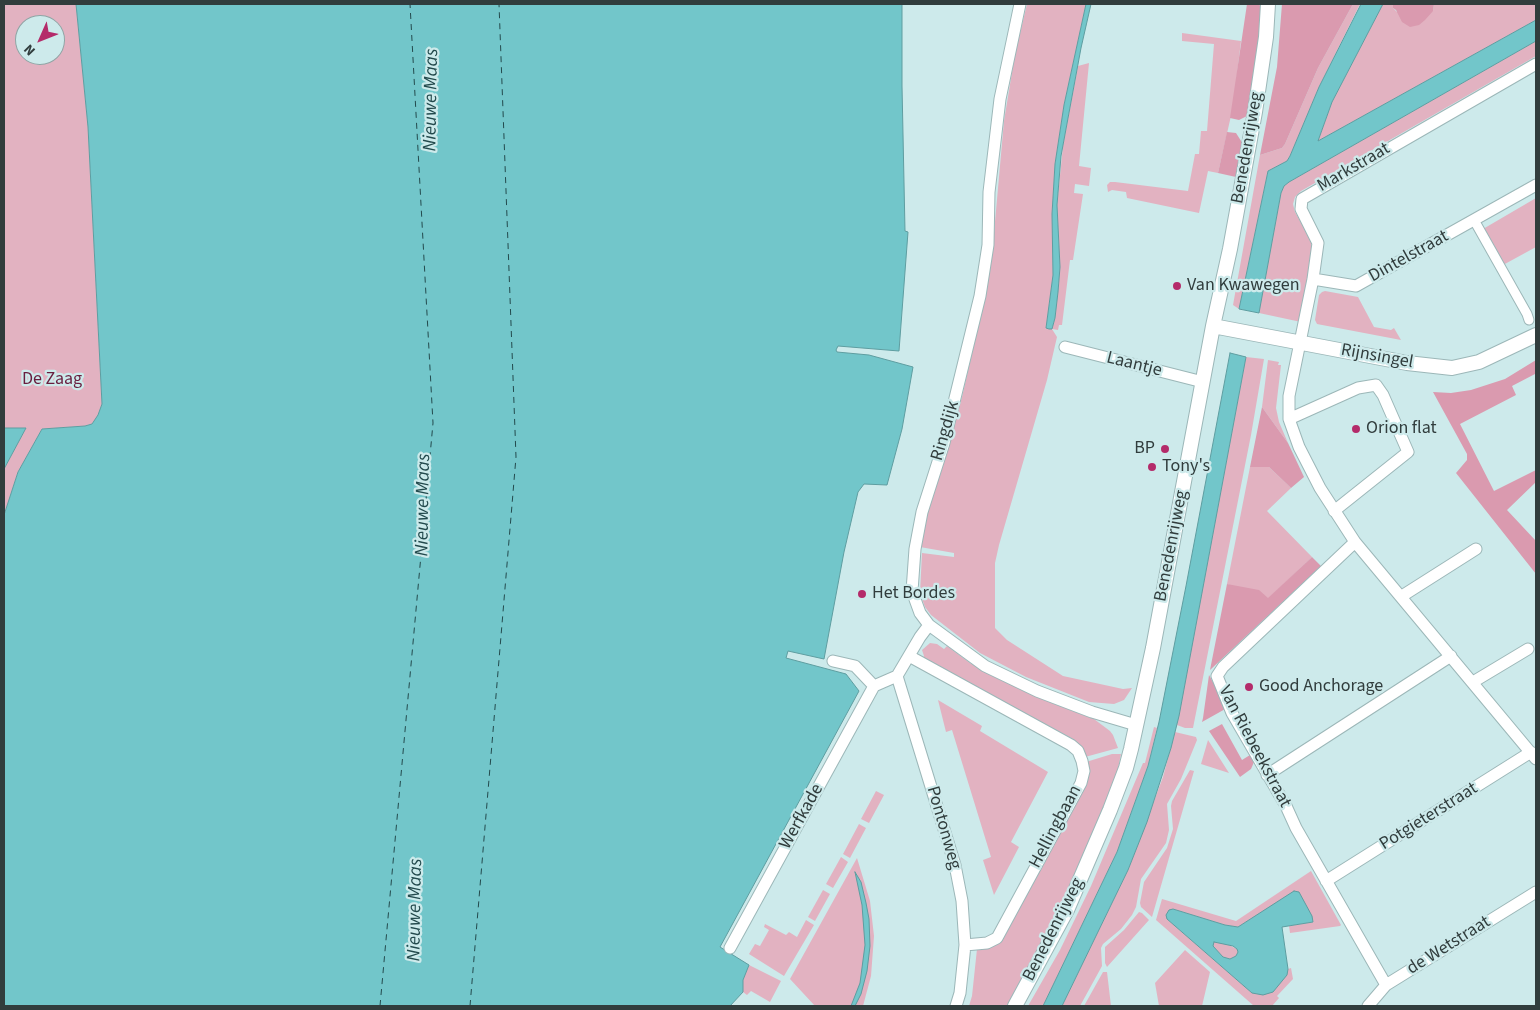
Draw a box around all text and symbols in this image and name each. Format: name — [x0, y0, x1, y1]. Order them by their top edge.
north arrow — [15, 15, 65, 65]
text: N — [20, 39, 40, 60]
water label: Nieuwe Maas — [420, 48, 444, 152]
street label: Benedenrijweg — [1228, 91, 1268, 205]
street label: Markstraat — [1314, 139, 1394, 197]
street label: Dintelstraat — [1365, 226, 1453, 288]
place label: Van Kwawegen — [1187, 275, 1300, 297]
marker: Van Kwawegen — [1171, 280, 1183, 292]
street label: Rijnsingel — [1339, 340, 1415, 374]
street label: Laantje — [1104, 348, 1164, 382]
park label: De Zaag — [22, 369, 82, 391]
street label: Ringdijk — [927, 399, 965, 463]
place label: Orion flat — [1366, 418, 1437, 440]
marker: Orion flat — [1350, 423, 1362, 435]
place label: BP — [1134, 438, 1155, 460]
marker: BP — [1159, 443, 1171, 455]
water label: Nieuwe Maas — [412, 453, 436, 557]
place label: Tony's — [1162, 456, 1210, 478]
marker: Tony's — [1146, 461, 1158, 473]
street label: Benedenrijweg — [1151, 489, 1193, 603]
place label: Het Bordes — [872, 583, 955, 605]
marker: Het Bordes — [856, 588, 868, 600]
place label: Good Anchorage — [1259, 676, 1383, 698]
marker: Good Anchorage — [1243, 681, 1255, 693]
street label: Van Riebeekstraat — [1213, 682, 1295, 812]
street label: Potgieterstraat — [1376, 778, 1482, 856]
street label: Werfkade — [775, 781, 829, 853]
street label: Hellingbaan — [1025, 782, 1087, 872]
street label: Pontonweg — [921, 784, 965, 872]
water label: Nieuwe Maas — [404, 858, 428, 962]
street label: Benedenrijweg — [1019, 875, 1089, 985]
street label: de Wetstraat — [1403, 912, 1495, 980]

